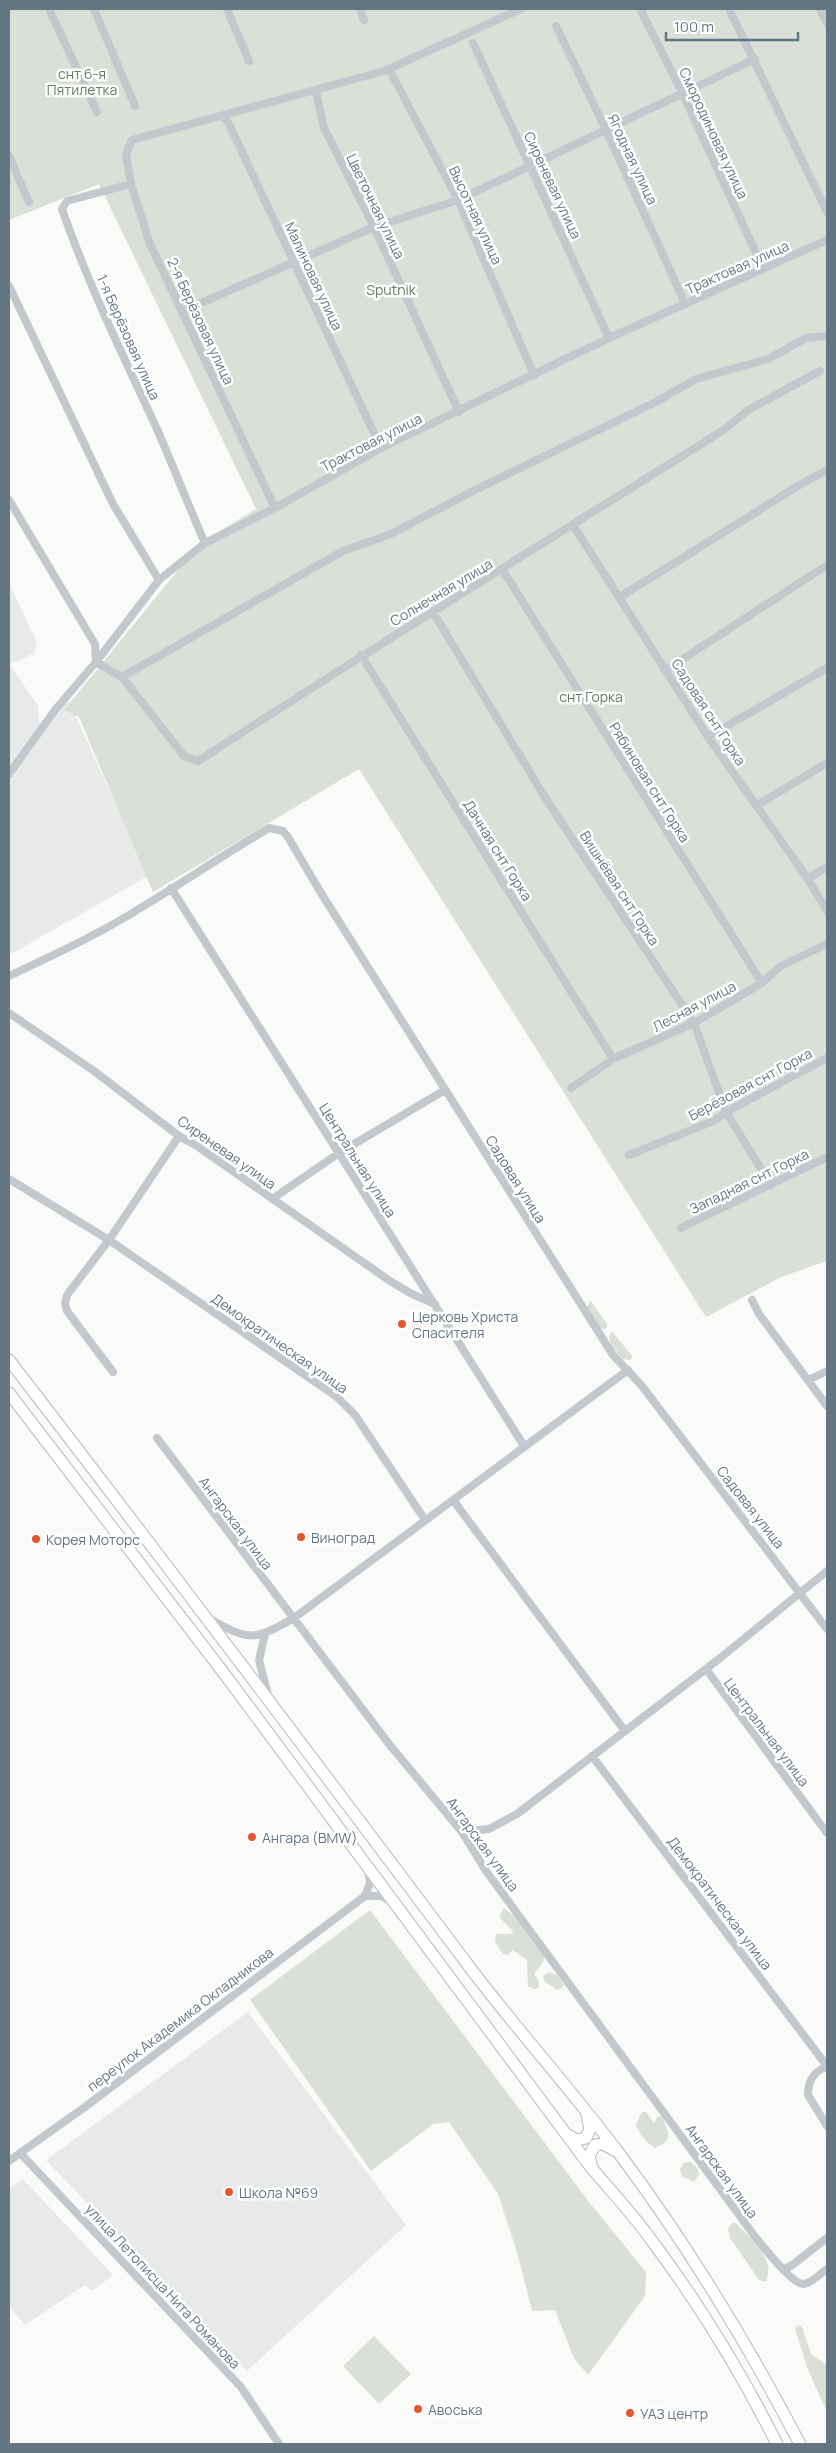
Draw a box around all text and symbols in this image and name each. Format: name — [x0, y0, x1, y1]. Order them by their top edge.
scale bar — [666, 10, 798, 42]
text: 100 m — [674, 16, 714, 37]
park label: снт 6-я Пятилетка — [47, 64, 117, 99]
street label: Смородиновая улица — [675, 64, 753, 202]
street label: Ягодная улица — [604, 111, 662, 207]
street label: Сиреневая улица — [520, 128, 586, 242]
street label: Цветочная улица — [342, 150, 410, 262]
street label: Высотная улица — [445, 163, 507, 267]
street label: Малиновая улица — [281, 219, 347, 333]
street label: Трактовая улица — [682, 236, 792, 298]
street label: 2-я Берёзовая улица — [163, 254, 239, 388]
street label: 1-я Берёзовая улица — [93, 271, 165, 403]
park label: Sputnik — [366, 280, 417, 299]
street label: Трактовая улица — [317, 408, 425, 476]
street label: Солнечная улица — [386, 554, 496, 630]
street label: Садовая снт Горка — [667, 655, 751, 769]
park label: снт Горка — [559, 687, 623, 706]
street label: Рябиновая снт Горка — [605, 718, 695, 846]
street label: Дачная снт Горка — [459, 796, 537, 904]
street label: Вишнёвая снт Горка — [576, 827, 664, 949]
street label: Лесная улица — [649, 976, 739, 1036]
street label: Берёзовая снт Горка — [685, 1043, 815, 1125]
street label: Центральная улица — [315, 1099, 401, 1221]
street label: Сиреневая улица — [174, 1111, 280, 1193]
street label: Садовая улица — [481, 1132, 551, 1226]
street label: Западная снт Горка — [686, 1144, 812, 1218]
street label: Демократическая улица — [208, 1289, 352, 1397]
place label: Церковь Христа Спасителя — [412, 1307, 518, 1342]
marker: Церковь Христа Спасителя — [396, 1318, 408, 1330]
street label: Садовая улица — [713, 1462, 789, 1552]
street label: Ангарская улица — [195, 1473, 277, 1573]
place label: Виноград — [311, 1528, 375, 1547]
place label: Корея Моторс — [46, 1530, 140, 1549]
marker: Виноград — [295, 1531, 307, 1543]
marker: Корея Моторс — [30, 1533, 42, 1545]
street label: Центральная улица — [720, 1674, 814, 1790]
street label: Ангарская улица — [442, 1793, 524, 1895]
place label: Ангара (BMW) — [262, 1828, 357, 1847]
marker: Ангара (BMW) — [246, 1831, 258, 1843]
street label: Демократическая улица — [663, 1832, 777, 1974]
street label: переулок Академика Окладникова — [83, 1943, 277, 2095]
street label: Ангарская улица — [681, 2120, 763, 2222]
place label: Школа №69 — [239, 2183, 318, 2202]
marker: Школа №69 — [223, 2186, 235, 2198]
street label: улица Летописца Нита Романова — [81, 2199, 245, 2373]
place label: Авоська — [428, 2400, 483, 2419]
marker: Авоська — [412, 2403, 424, 2415]
place label: УАЗ центр — [640, 2404, 708, 2423]
marker: УАЗ центр — [624, 2407, 636, 2419]

